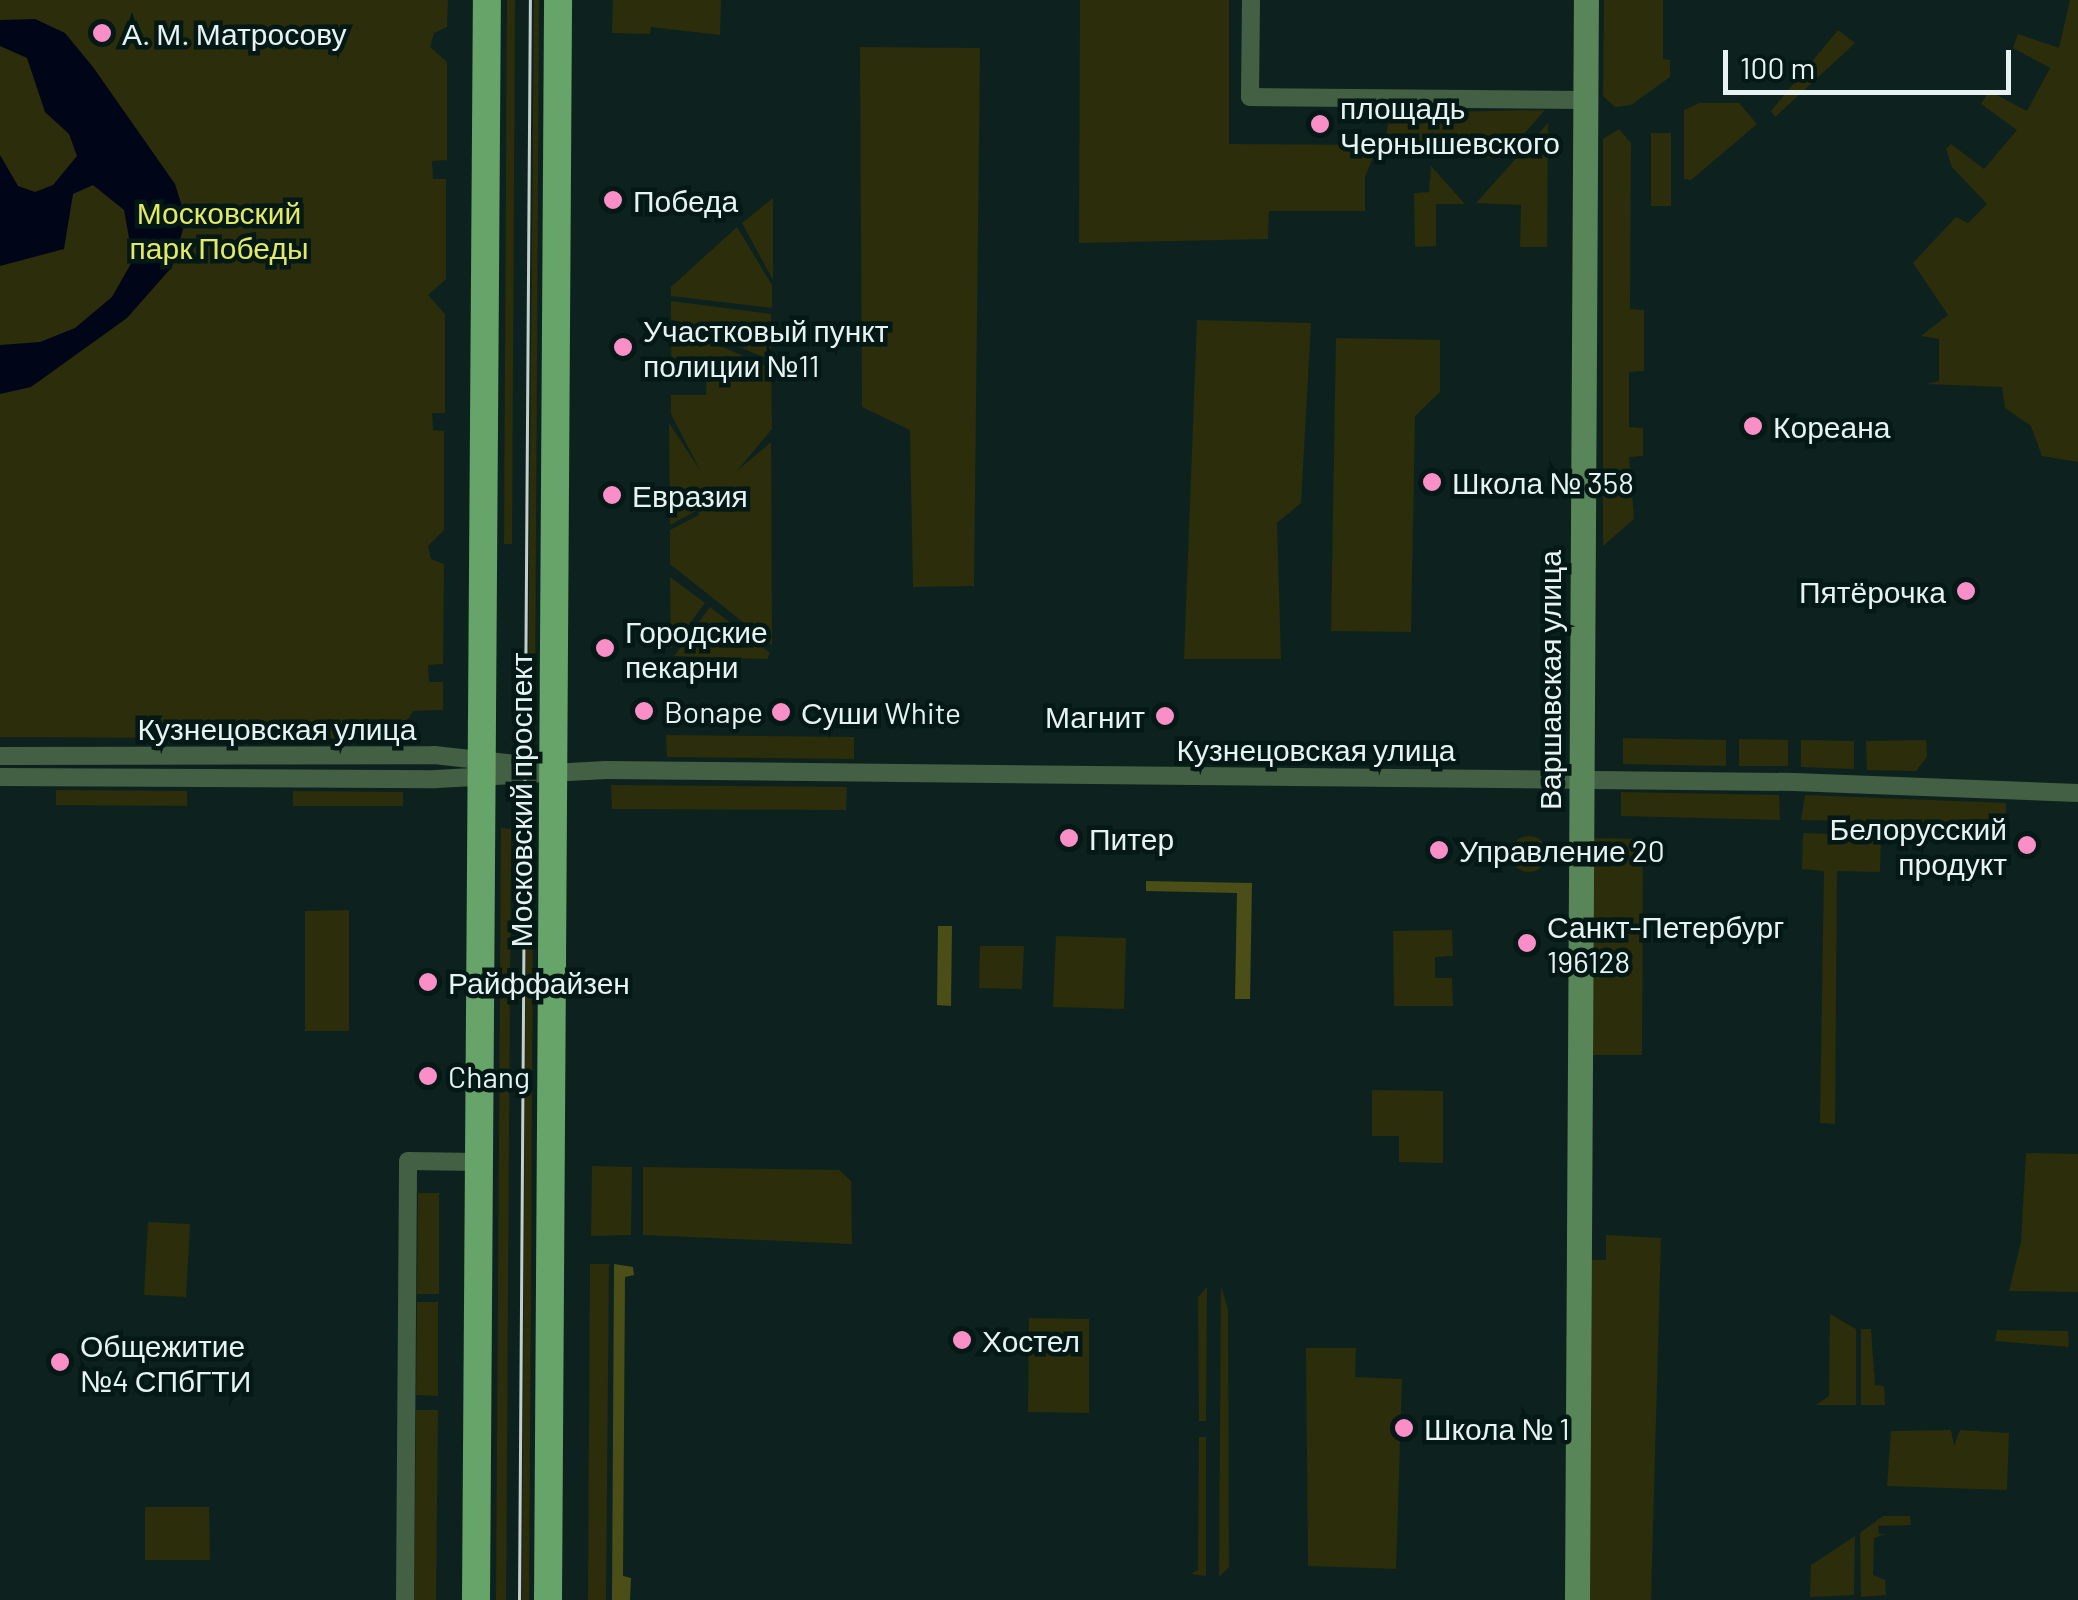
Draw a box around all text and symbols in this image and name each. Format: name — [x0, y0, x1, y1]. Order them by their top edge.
place label: А. М. Матросову — [122, 15, 346, 51]
marker: А. М. Матросову — [91, 22, 113, 44]
scale bar — [1728, 30, 2016, 92]
text: 100 m — [1740, 49, 1815, 85]
place label: площадь Чернышевского — [1340, 89, 1560, 160]
marker: площадь Чернышевского — [1309, 113, 1331, 135]
place label: Победа — [633, 182, 738, 218]
marker: Победа — [602, 189, 624, 211]
park label: Московский парк Победы — [130, 194, 308, 264]
place label: Участковый пункт полиции №11 — [643, 312, 889, 382]
marker: Участковый пункт полиции №11 — [612, 336, 634, 358]
place label: Кореана — [1773, 408, 1890, 444]
marker: Кореана — [1742, 415, 1764, 437]
place label: Школа № 358 — [1452, 464, 1634, 500]
marker: Школа № 358 — [1421, 471, 1443, 493]
place label: Евразия — [632, 477, 748, 513]
marker: Евразия — [601, 484, 623, 506]
street label: Варшавская улица — [1531, 550, 1567, 810]
place label: Пятёрочка — [1799, 573, 1946, 609]
marker: Пятёрочка — [1955, 580, 1977, 602]
place label: Городские пекарни — [625, 613, 768, 684]
marker: Городские пекарни — [594, 637, 616, 659]
street label: Московский проспект — [502, 652, 538, 948]
place label: Bonape — [664, 693, 763, 729]
place label: Суши White — [801, 694, 961, 730]
place label: Магнит — [1045, 698, 1145, 734]
marker: Bonape — [633, 700, 655, 722]
marker: Суши White — [770, 701, 792, 723]
marker: Магнит — [1154, 705, 1176, 727]
street label: Кузнецовская улица — [138, 710, 416, 746]
street label: Кузнецовская улица — [1177, 731, 1455, 767]
place label: Белорусский продукт — [1829, 810, 2007, 880]
place label: Питер — [1089, 820, 1174, 856]
marker: Питер — [1058, 827, 1080, 849]
place label: Управление 20 — [1459, 832, 1665, 868]
marker: Белорусский продукт — [2016, 834, 2038, 856]
marker: Управление 20 — [1428, 839, 1450, 861]
place label: Санкт-Петербург 196128 — [1547, 908, 1784, 978]
marker: Санкт-Петербург 196128 — [1516, 932, 1538, 954]
place label: Райффайзен — [448, 964, 630, 1000]
marker: Райффайзен — [417, 971, 439, 993]
place label: Chang — [448, 1058, 530, 1094]
marker: Chang — [417, 1065, 439, 1087]
place label: Хостел — [982, 1322, 1080, 1358]
place label: Общежитие №4 СПбГТИ — [80, 1327, 251, 1398]
marker: Хостел — [951, 1329, 973, 1351]
marker: Общежитие №4 СПбГТИ — [49, 1351, 71, 1373]
place label: Школа № 1 — [1424, 1410, 1570, 1446]
marker: Школа № 1 — [1393, 1417, 1415, 1439]

